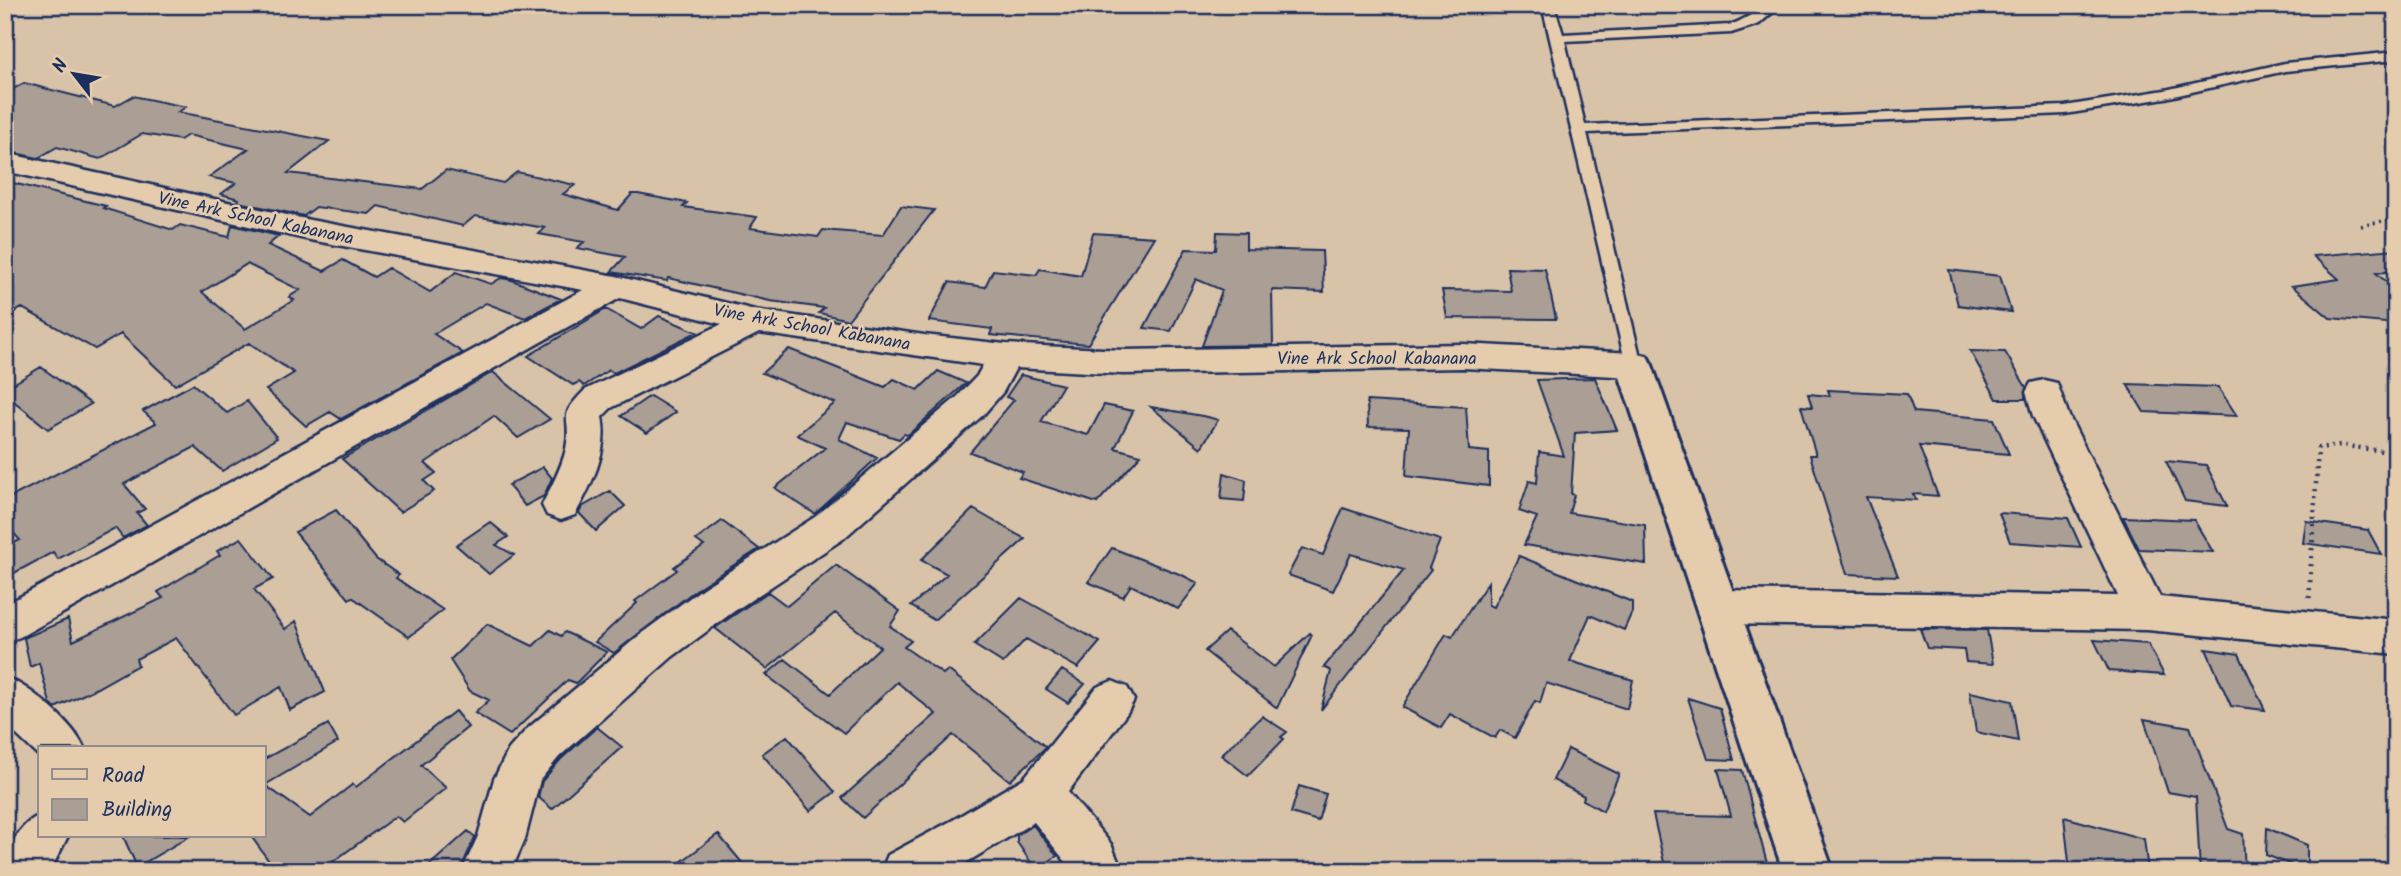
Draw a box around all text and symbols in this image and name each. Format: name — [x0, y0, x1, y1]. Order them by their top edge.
north arrow — [38, 38, 108, 108]
text: N — [45, 53, 77, 79]
street label: Vine Ark School Kabanana — [155, 185, 356, 254]
street label: Vine Ark School Kabanana — [711, 297, 913, 360]
street label: Vine Ark School Kabanana — [1277, 345, 1477, 374]
legend — [38, 746, 266, 838]
text: Road — [102, 760, 145, 793]
text: Building — [102, 794, 172, 827]

